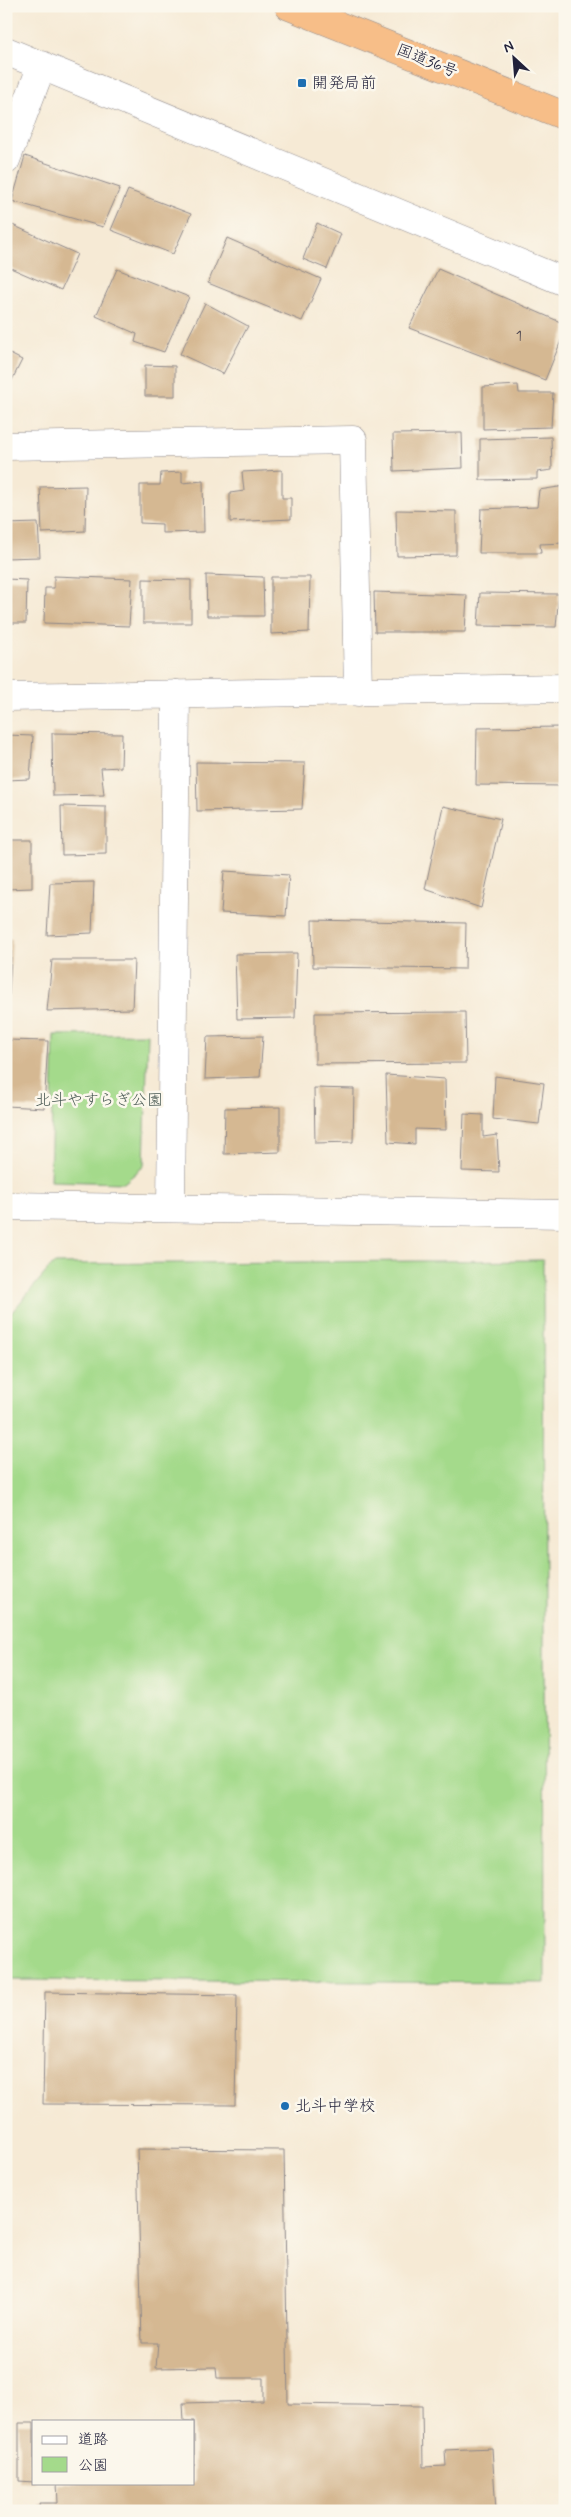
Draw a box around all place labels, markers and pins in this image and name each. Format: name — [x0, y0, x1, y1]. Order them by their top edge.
place label: 開発局前 — [312, 73, 376, 94]
marker: 開発局前 — [296, 77, 308, 89]
place label: 北斗中学校 — [295, 2096, 375, 2117]
marker: 北斗中学校 — [279, 2100, 291, 2112]

